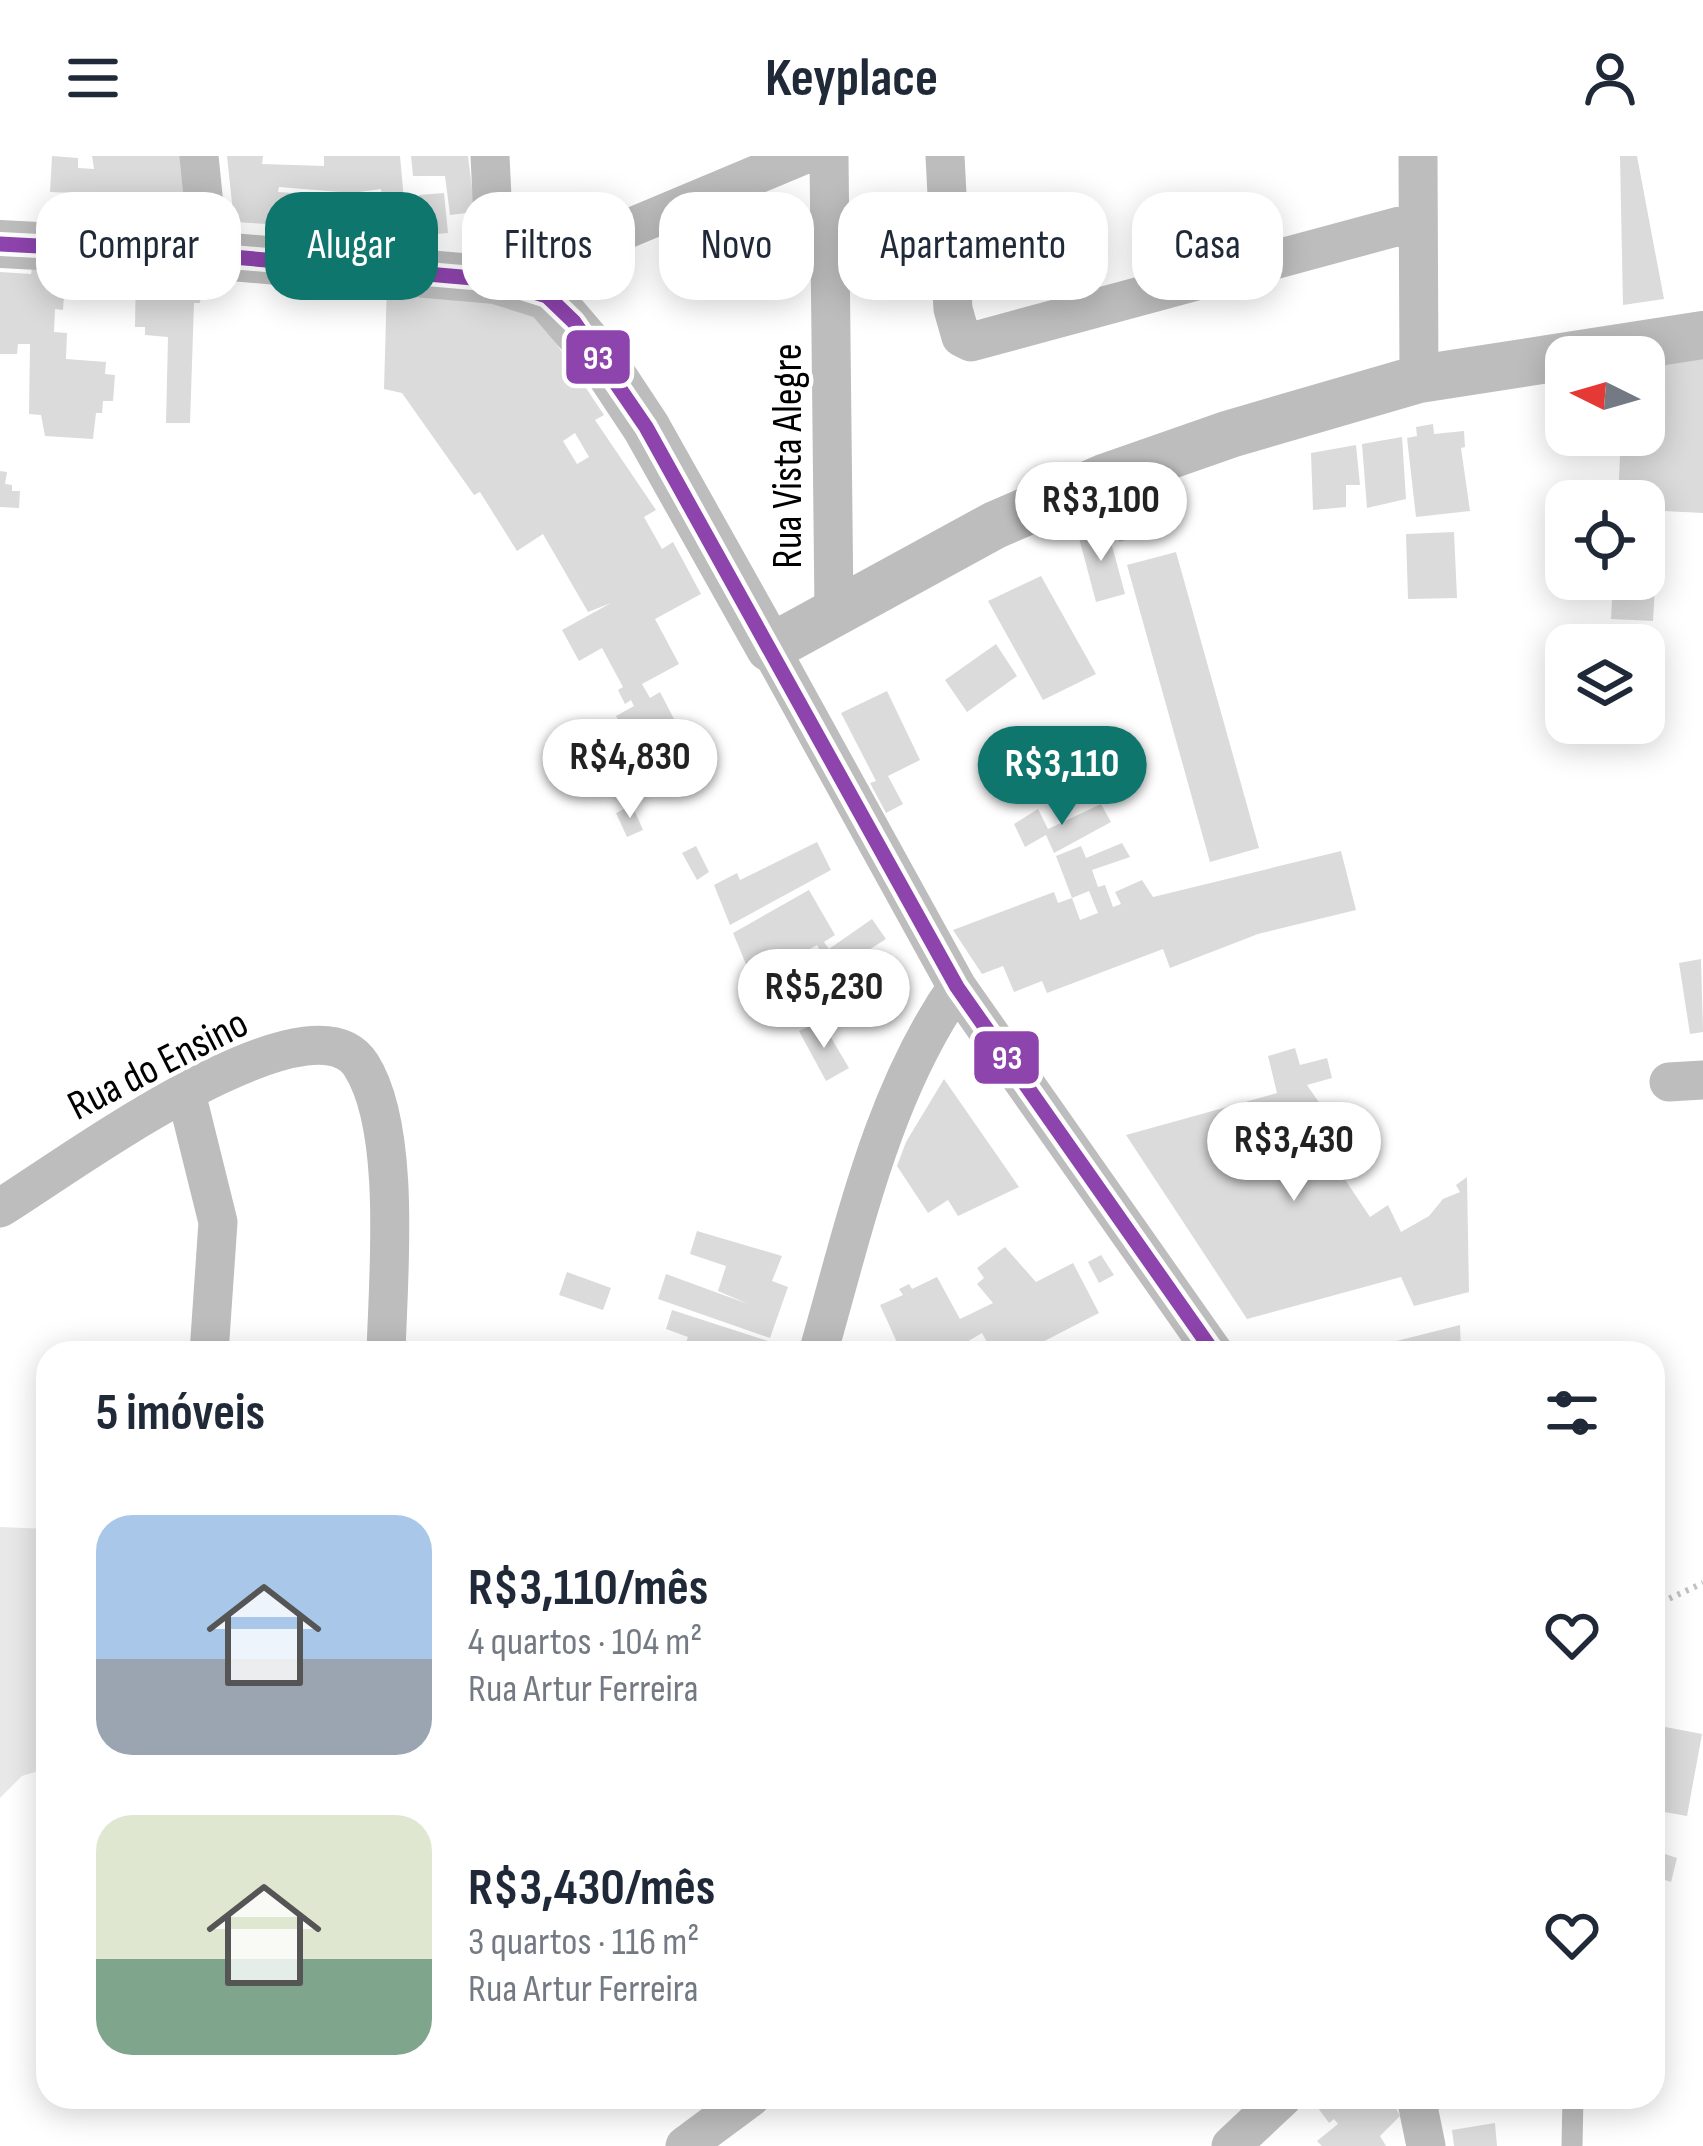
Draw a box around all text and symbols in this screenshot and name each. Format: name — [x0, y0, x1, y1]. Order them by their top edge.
icon: menu — [60, 45, 126, 111]
icon: person — [1577, 45, 1643, 111]
text: Keyplace — [765, 46, 938, 111]
chip: Comprar — [36, 192, 241, 300]
chip: Alugar — [265, 192, 438, 300]
chip: Filtros — [462, 192, 635, 300]
chip: Novo — [659, 192, 814, 300]
chip: Apartamento — [838, 192, 1108, 300]
chip: Casa — [1132, 192, 1283, 300]
line badge: 93 — [564, 328, 632, 386]
north arrow — [1545, 336, 1665, 456]
map controls — [1545, 336, 1665, 744]
text: 93 — [583, 339, 613, 379]
street label: Rua Vista Alegre — [763, 343, 814, 569]
pin: R$3,100 — [990, 462, 1212, 564]
text: R$3,100 — [1042, 477, 1160, 524]
button: locate — [1545, 480, 1665, 600]
button: layers — [1545, 624, 1665, 744]
pin: R$4,830 — [519, 719, 741, 821]
pin: R$3,110 — [951, 726, 1173, 828]
text: R$4,830 — [569, 734, 691, 781]
text: R$3,110 — [1005, 741, 1119, 788]
pin: R$5,230 — [713, 949, 935, 1051]
text: R$5,230 — [765, 964, 883, 1011]
street label: Rua do Ensino — [60, 998, 257, 1132]
line badge: 93 — [972, 1029, 1041, 1086]
text: 93 — [992, 1039, 1022, 1079]
pin: R$3,430 — [1183, 1102, 1405, 1204]
text: R$3,430 — [1234, 1117, 1354, 1164]
icon: filters — [1539, 1380, 1605, 1446]
text: 5 imóveis — [96, 1383, 265, 1444]
text: R$3,110/mês — [468, 1558, 708, 1619]
icon: home — [192, 1563, 336, 1707]
icon: heart — [1539, 1602, 1605, 1668]
text: 4 quartos · 104 m² — [468, 1619, 702, 1666]
text: Rua Artur Ferreira — [468, 1666, 698, 1713]
text: R$3,430/mês — [468, 1858, 715, 1919]
icon: home — [192, 1863, 336, 2007]
icon: heart — [1539, 1902, 1605, 1968]
text: 3 quartos · 116 m² — [468, 1919, 699, 1966]
text: Rua Artur Ferreira — [468, 1966, 698, 2013]

